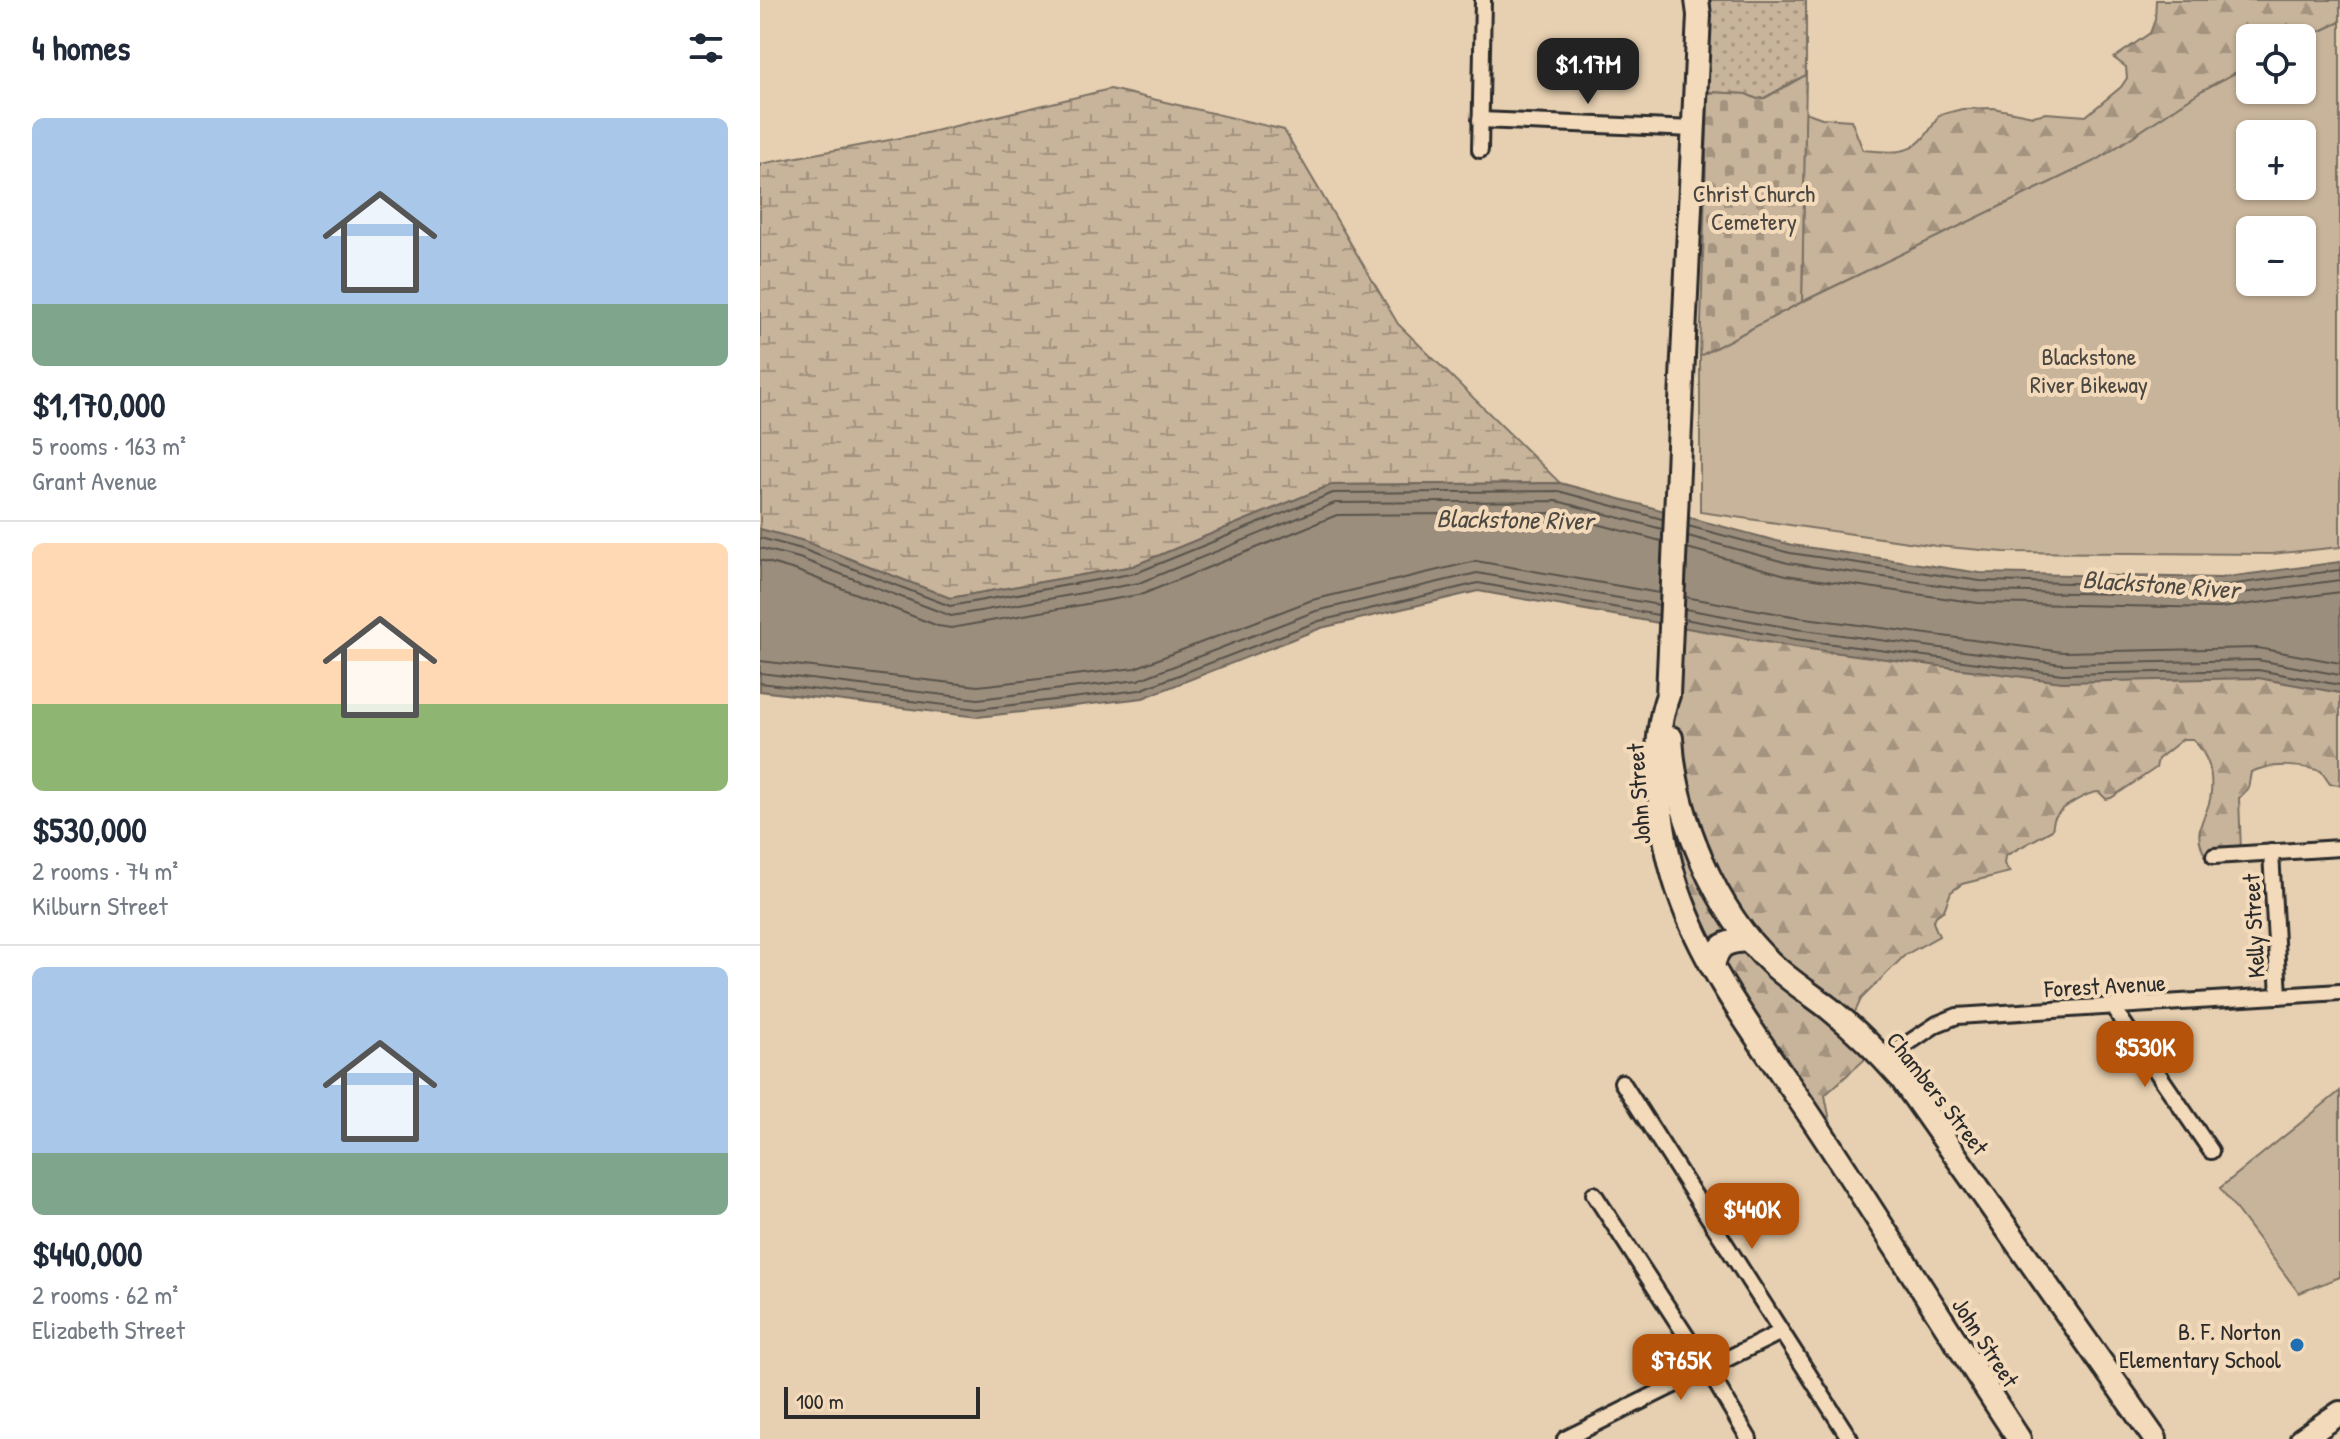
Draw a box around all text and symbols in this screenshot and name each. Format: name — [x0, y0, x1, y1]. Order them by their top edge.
map controls — [2236, 24, 2316, 296]
button: locate — [2236, 24, 2316, 104]
text: 4 homes — [32, 25, 130, 71]
icon: filters — [684, 26, 728, 70]
pin: $1.17M — [1523, 38, 1653, 106]
text: $1.17M — [1555, 46, 1621, 81]
button: + — [2236, 120, 2316, 200]
icon: home — [308, 170, 452, 314]
park label: Christ Church Cemetery — [1693, 177, 1815, 237]
button: − — [2236, 216, 2316, 296]
park label: Blackstone River Bikeway — [2030, 340, 2148, 400]
text: $1,170,000 — [32, 382, 165, 428]
text: 5 rooms · 163 m² — [32, 428, 186, 463]
text: Grant Avenue — [32, 463, 157, 498]
water label: Blackstone River — [1436, 500, 1597, 538]
water label: Blackstone River — [2081, 561, 2244, 607]
icon: home — [308, 595, 452, 739]
street label: John Street — [1618, 742, 1657, 845]
text: $530,000 — [32, 807, 147, 853]
text: 2 rooms · 74 m² — [32, 853, 178, 888]
street label: Kelly Street — [2234, 872, 2272, 979]
text: Kilburn Street — [32, 888, 168, 923]
street label: Forest Avenue — [2043, 966, 2167, 1004]
icon: home — [308, 1019, 452, 1163]
pin: $530K — [2089, 1021, 2201, 1089]
street label: Chambers Street — [1880, 1025, 1997, 1162]
text: $530K — [2114, 1029, 2176, 1064]
pin: $440K — [1696, 1183, 1808, 1251]
text: $440K — [1723, 1191, 1781, 1226]
text: $440,000 — [32, 1231, 143, 1277]
text: 2 rooms · 62 m² — [32, 1277, 178, 1312]
street label: John Street — [1945, 1291, 2027, 1394]
text: Elizabeth Street — [32, 1312, 185, 1347]
place label: B. F. Norton Elementary School — [2119, 1315, 2282, 1375]
pin: $765K — [1625, 1334, 1737, 1402]
marker: B. F. Norton Elementary School — [2288, 1336, 2306, 1354]
text: $765K — [1650, 1342, 1712, 1377]
scale bar — [784, 1383, 980, 1419]
text: 100 m — [796, 1386, 844, 1416]

